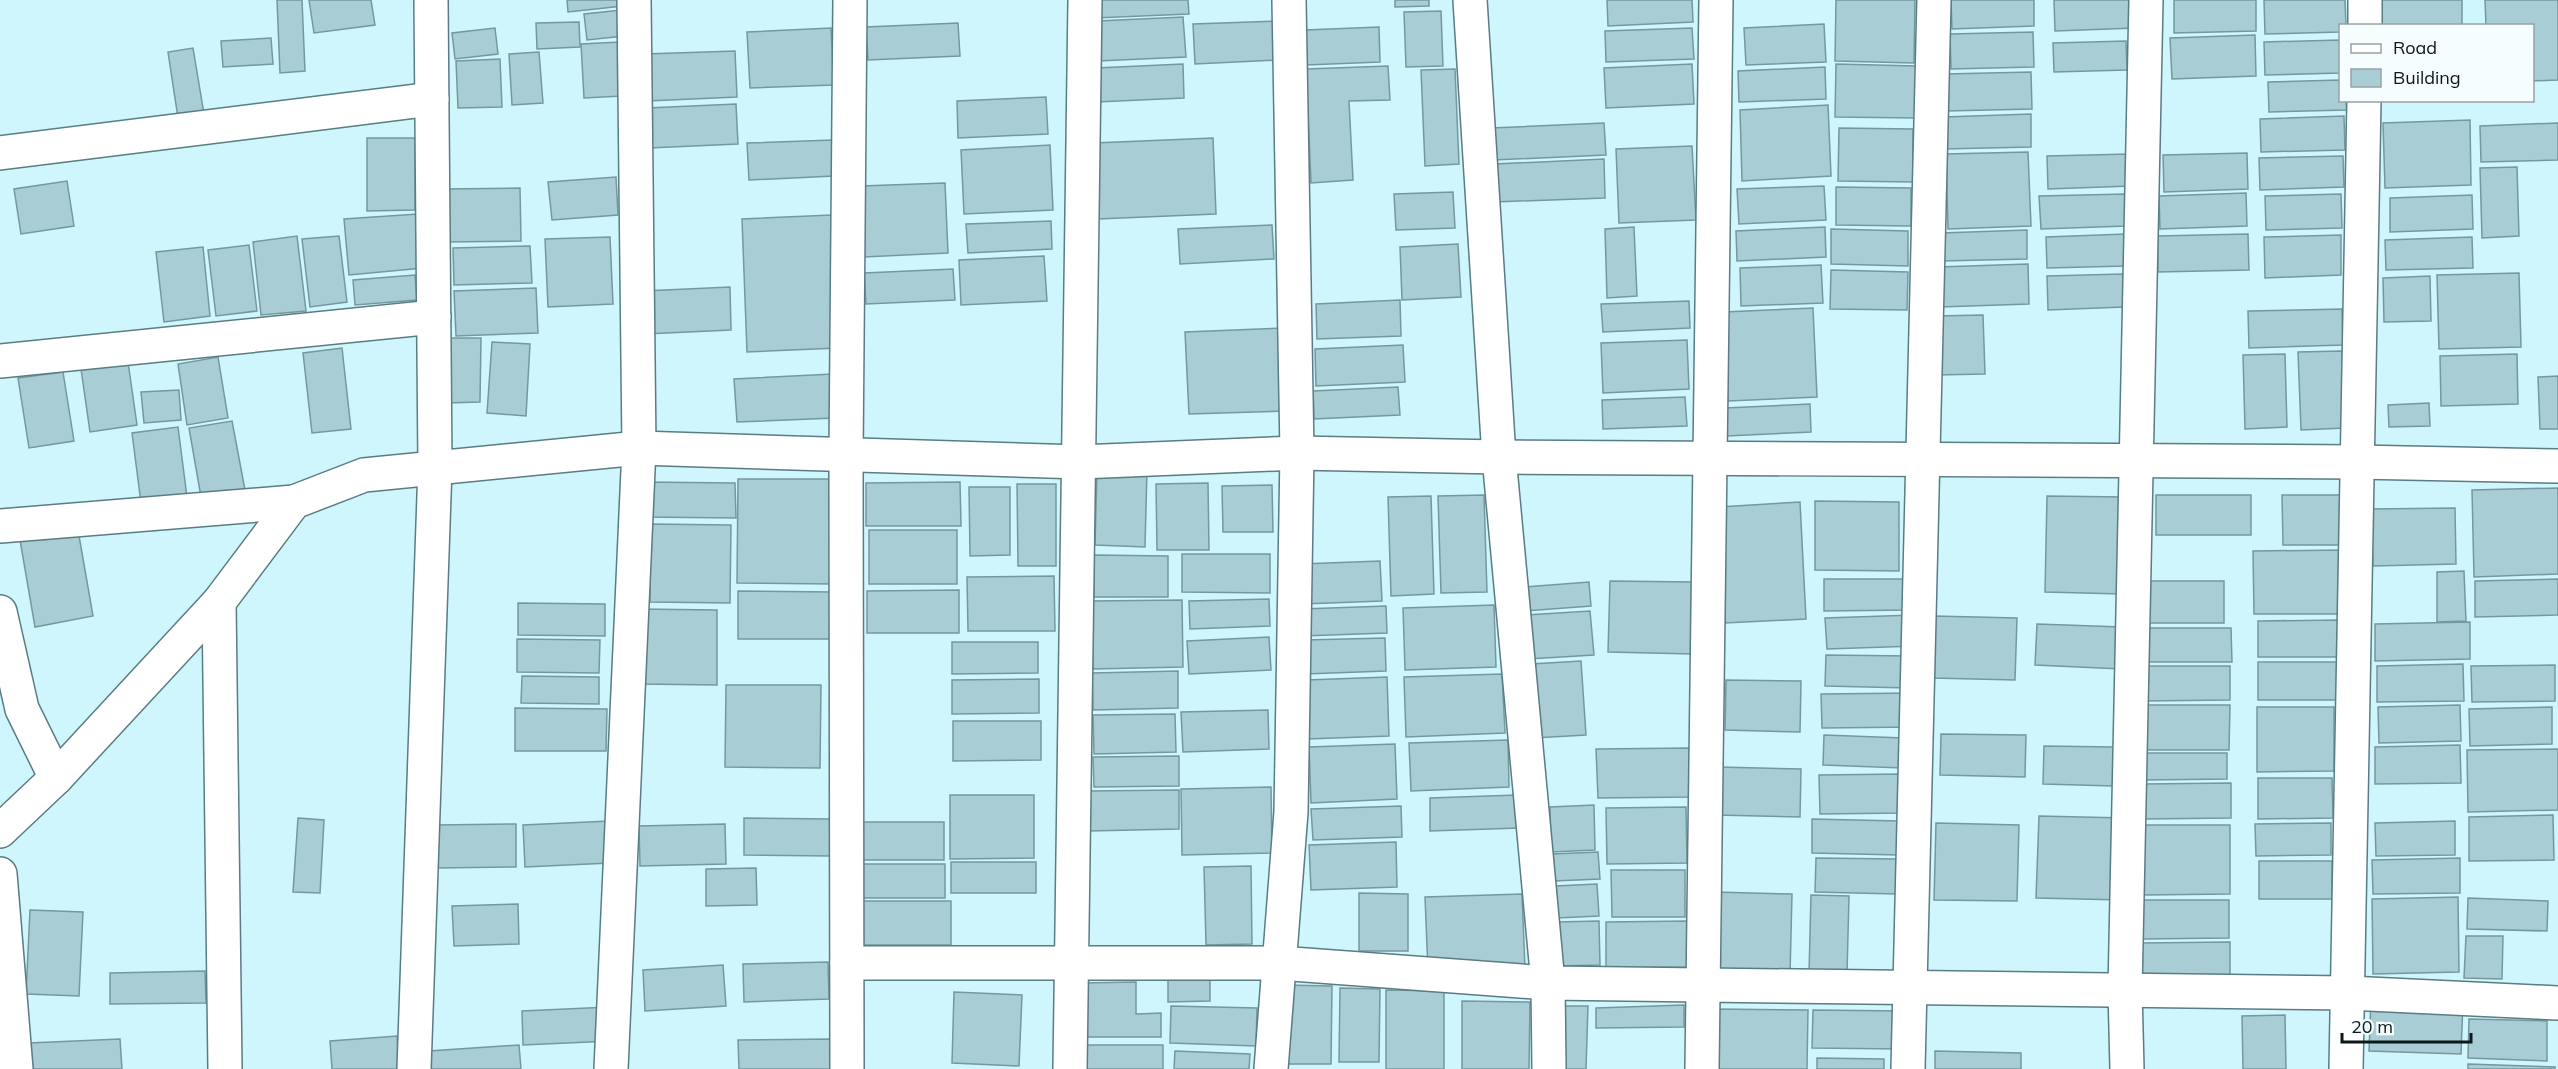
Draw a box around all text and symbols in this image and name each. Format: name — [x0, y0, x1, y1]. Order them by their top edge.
legend — [2339, 24, 2534, 102]
text: Road — [2393, 36, 2437, 59]
text: Building — [2393, 66, 2461, 89]
scale bar — [2342, 1006, 2471, 1044]
text: 20 m — [2351, 1015, 2393, 1038]

